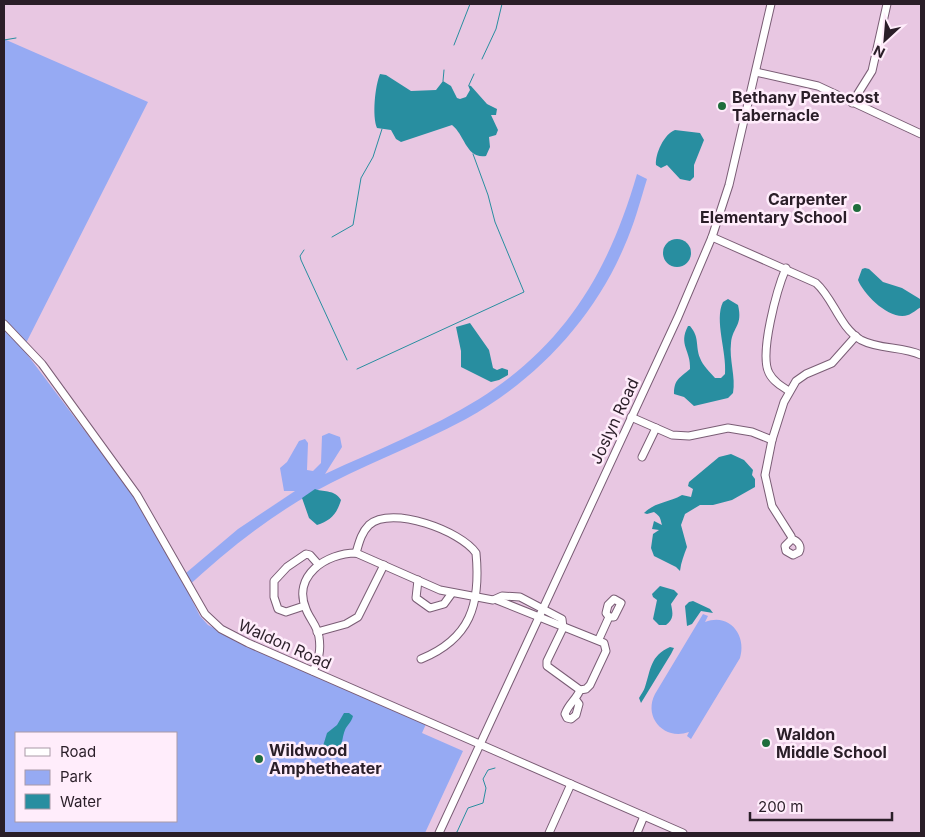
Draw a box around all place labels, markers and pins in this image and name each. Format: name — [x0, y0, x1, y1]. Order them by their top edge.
place label: Bethany Pentecost Tabernacle — [732, 87, 880, 125]
marker: Bethany Pentecost Tabernacle — [716, 100, 728, 112]
place label: Carpenter Elementary School — [700, 189, 847, 227]
marker: Carpenter Elementary School — [851, 202, 863, 214]
place label: Waldon Middle School — [776, 724, 887, 762]
marker: Waldon Middle School — [760, 737, 772, 749]
place label: Wildwood Amphetheater — [269, 740, 382, 778]
marker: Wildwood Amphetheater — [253, 753, 265, 765]

